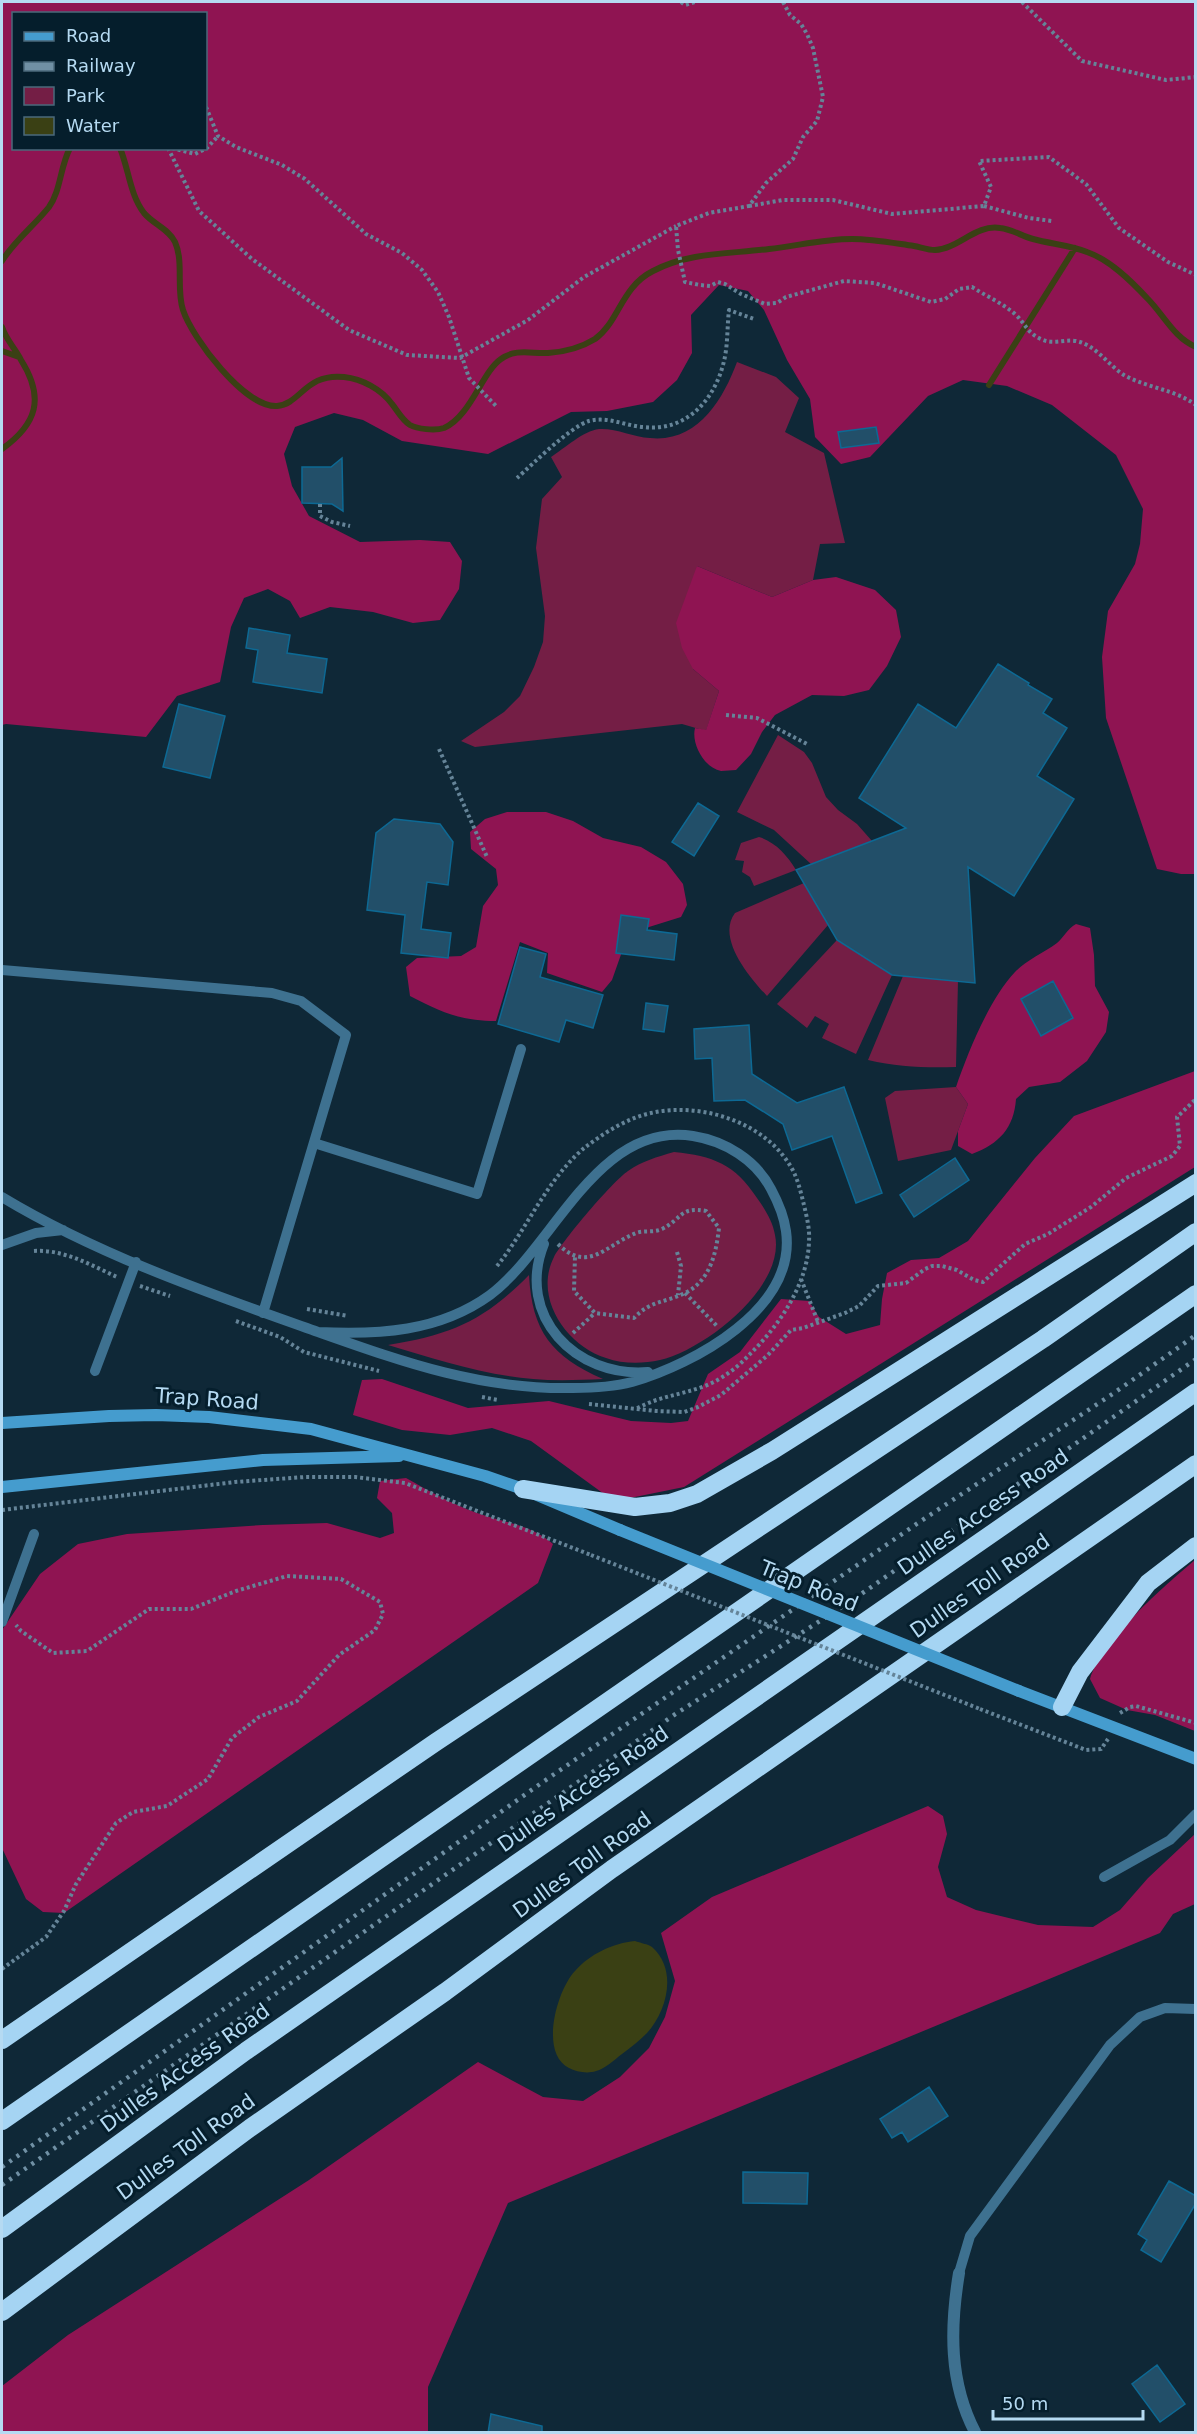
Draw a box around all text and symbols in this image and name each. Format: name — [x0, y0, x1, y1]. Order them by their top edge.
legend — [12, 12, 207, 150]
text: Road — [66, 25, 111, 46]
text: Railway — [66, 55, 136, 76]
text: Park — [66, 85, 105, 106]
text: Water — [66, 115, 120, 136]
street label: Trap Road — [153, 1383, 260, 1415]
street label: Dulles Access Road — [893, 1444, 1073, 1580]
street label: Dulles Toll Road — [906, 1529, 1054, 1643]
street label: Trap Road — [755, 1555, 862, 1617]
street label: Dulles Access Road — [493, 1721, 673, 1857]
street label: Dulles Toll Road — [508, 1807, 656, 1923]
street label: Dulles Access Road — [96, 1999, 274, 2137]
street label: Dulles Toll Road — [112, 2089, 260, 2205]
scale bar — [993, 2383, 1143, 2421]
text: 50 m — [1002, 2393, 1048, 2414]

